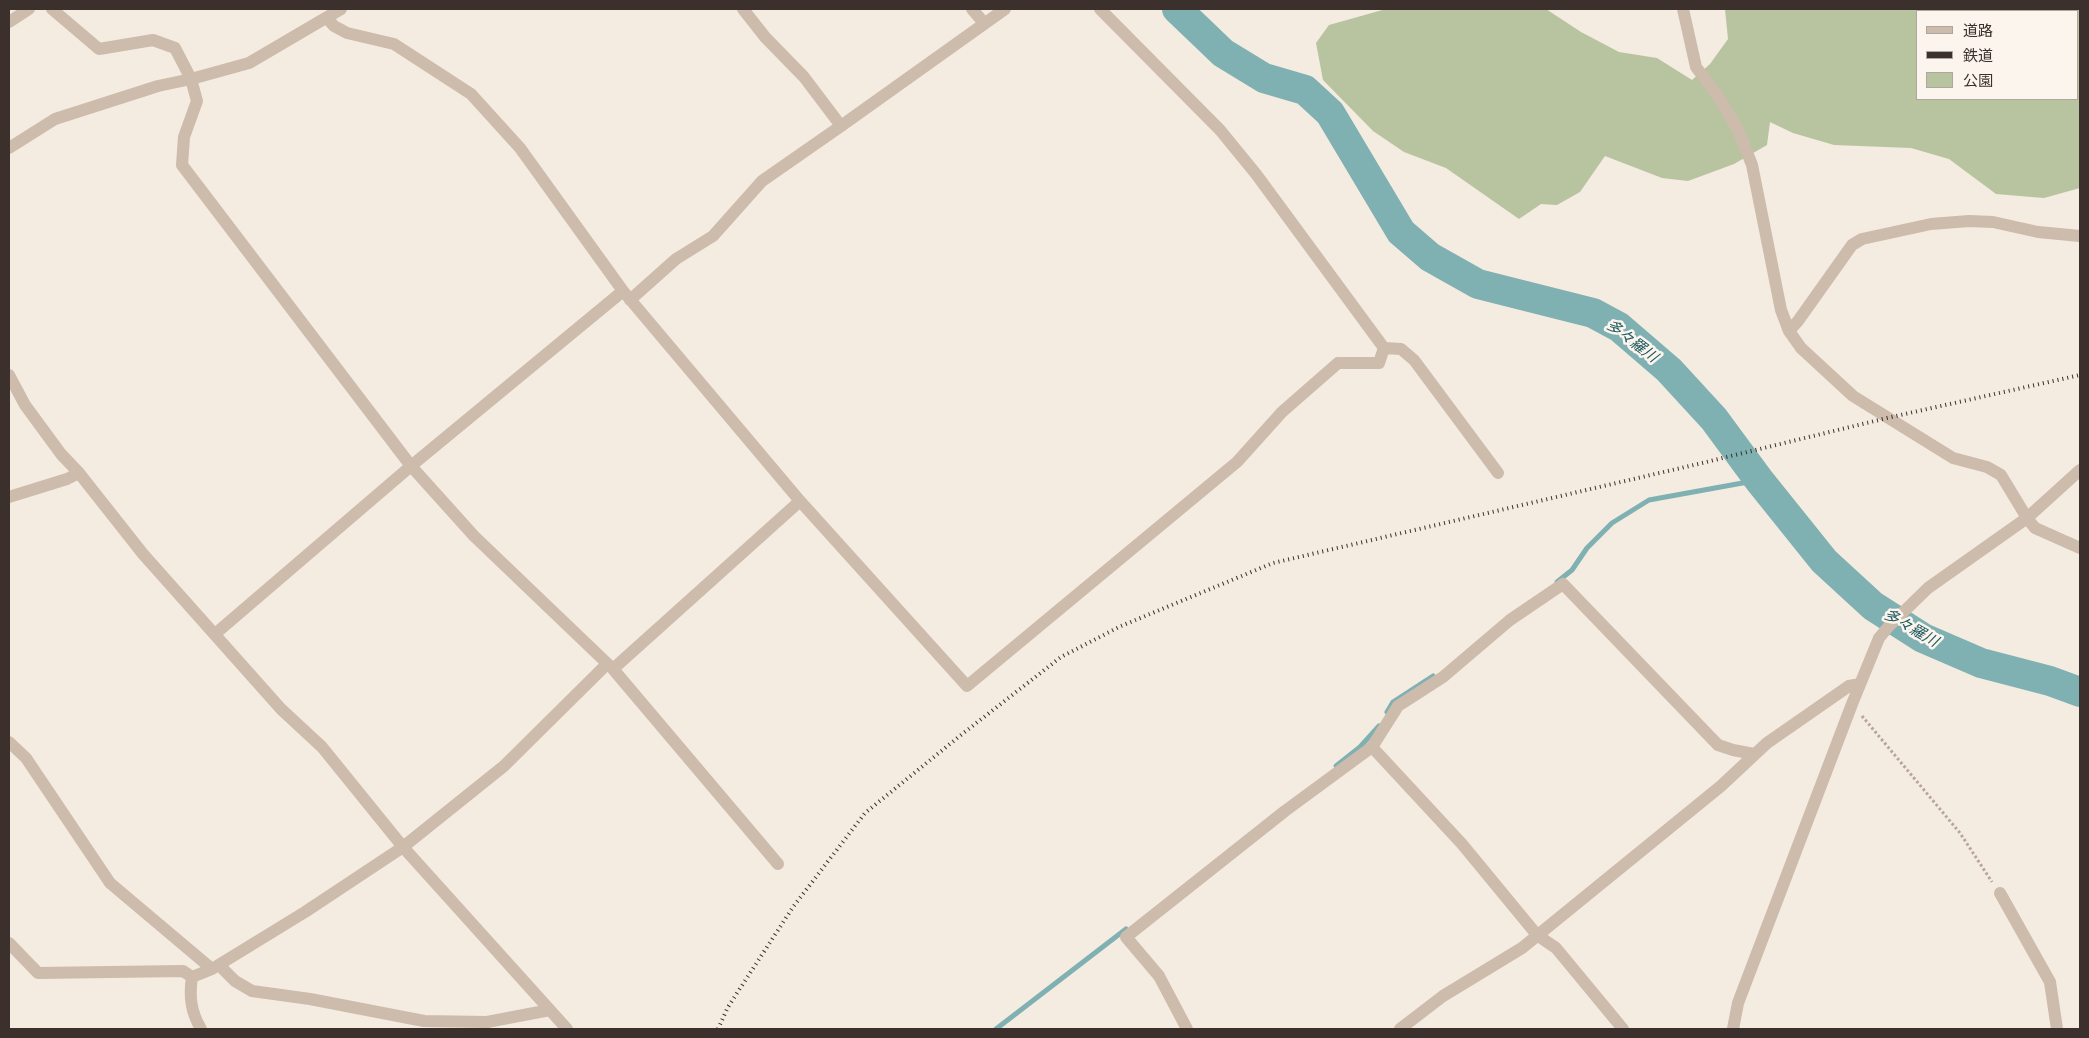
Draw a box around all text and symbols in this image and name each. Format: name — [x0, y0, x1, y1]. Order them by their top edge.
legend — [1916, 10, 2079, 100]
text: 道路 — [1963, 21, 1993, 39]
text: 鉄道 — [1963, 46, 1993, 64]
text: 公園 — [1963, 71, 1993, 89]
water label: 多々羅川 — [1603, 316, 1661, 366]
water label: 多々羅川 — [1881, 605, 1941, 651]

